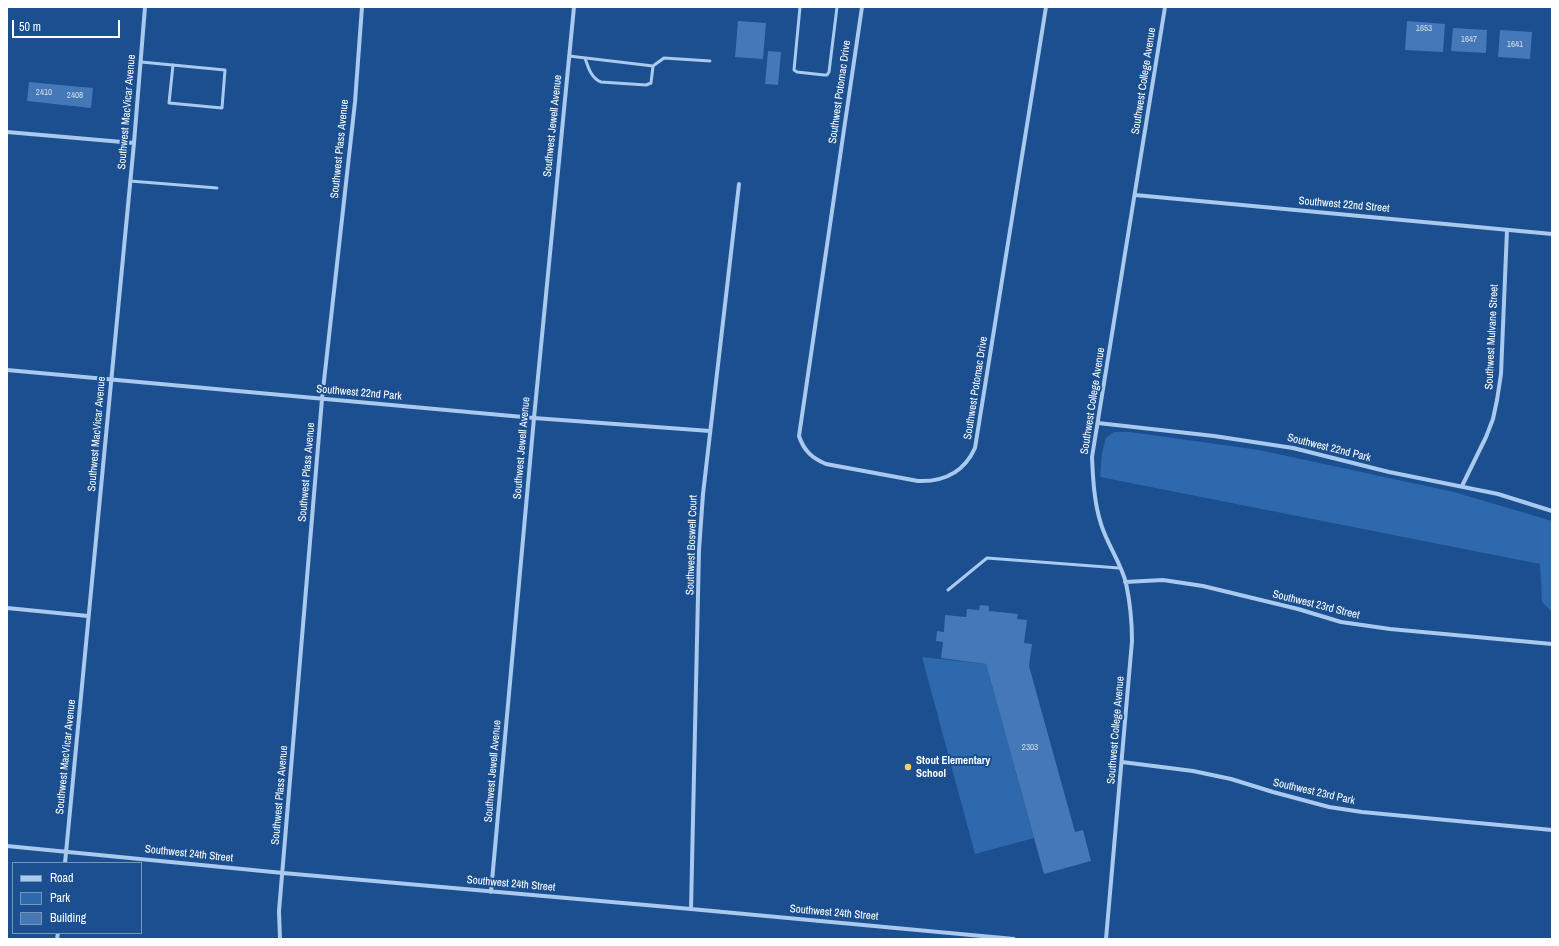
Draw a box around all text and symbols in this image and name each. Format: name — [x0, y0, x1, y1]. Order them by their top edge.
scale bar — [14, 12, 122, 38]
text: 50 m — [19, 19, 41, 35]
house number: 1653 — [1416, 24, 1432, 34]
street label: Southwest College Avenue — [1129, 27, 1159, 135]
house number: 1647 — [1461, 35, 1477, 45]
street label: Southwest Potomac Drive — [826, 39, 854, 145]
house number: 1641 — [1507, 40, 1523, 50]
street label: Southwest MacVicar Avenue — [115, 54, 139, 170]
street label: Southwest Jewell Avenue — [541, 74, 565, 178]
house number: 2410 — [36, 88, 52, 98]
house number: 2408 — [67, 91, 83, 101]
street label: Southwest Plass Avenue — [328, 99, 352, 199]
street label: Southwest 22nd Street — [1298, 194, 1390, 216]
street label: Southwest Mulvane Street — [1483, 284, 1501, 390]
street label: Southwest Potomac Drive — [961, 335, 991, 441]
street label: Southwest College Avenue — [1078, 347, 1108, 455]
street label: Southwest MacVicar Avenue — [85, 376, 109, 492]
street label: Southwest 22nd Park — [316, 383, 402, 403]
street label: Southwest Jewell Avenue — [511, 396, 533, 500]
street label: Southwest Plass Avenue — [296, 422, 318, 522]
street label: Southwest 22nd Park — [1286, 431, 1372, 465]
street label: Southwest Boswell Court — [684, 495, 700, 595]
street label: Southwest 23rd Street — [1271, 588, 1361, 622]
street label: Southwest College Avenue — [1105, 676, 1127, 784]
street label: Southwest MacVicar Avenue — [53, 699, 79, 815]
street label: Southwest Jewell Avenue — [482, 719, 504, 823]
house number: 2303 — [1022, 743, 1038, 753]
street label: Southwest Plass Avenue — [269, 745, 291, 845]
place label: Stout Elementary School — [916, 754, 990, 780]
marker: Stout Elementary School — [903, 762, 913, 772]
street label: Southwest 23rd Park — [1272, 776, 1356, 808]
street label: Southwest 24th Street — [144, 843, 234, 865]
legend — [12, 862, 142, 934]
text: Road — [50, 870, 74, 886]
street label: Southwest 24th Street — [466, 874, 556, 894]
text: Park — [50, 890, 70, 906]
street label: Southwest 24th Street — [789, 903, 879, 923]
text: Building — [50, 910, 86, 926]

